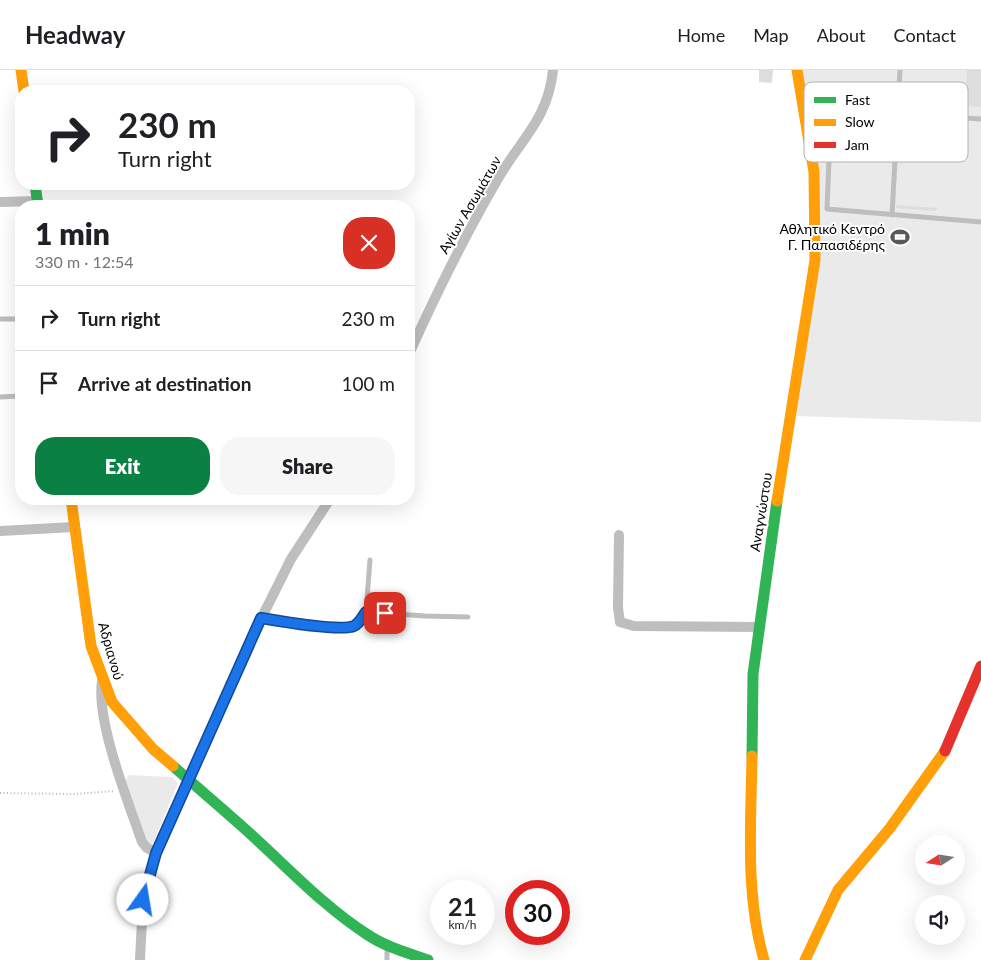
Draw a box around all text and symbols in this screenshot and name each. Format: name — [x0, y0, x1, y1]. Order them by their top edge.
text: Headway — [25, 20, 125, 49]
text: Home — [677, 24, 725, 46]
text: Map — [753, 24, 789, 46]
text: About — [817, 24, 866, 46]
text: Contact — [894, 24, 956, 46]
legend — [804, 82, 968, 162]
text: Fast — [845, 91, 870, 108]
text: 230 m — [118, 103, 217, 145]
icon: right — [35, 105, 100, 170]
text: Slow — [845, 113, 875, 130]
text: Jam — [845, 136, 869, 153]
text: Turn right — [118, 145, 212, 172]
street label: Αγίων Ασωμάτων — [435, 153, 504, 257]
text: 1 min — [35, 215, 110, 251]
button: close — [343, 217, 395, 269]
place label: Αθλητικό Κεντρό Γ. Παπασιδέρης — [779, 220, 885, 253]
sports icon: Αθλητικό Κεντρό Γ. Παπασιδέρης — [889, 226, 911, 248]
text: 330 m · 12:54 — [35, 252, 134, 271]
icon: right — [35, 304, 63, 332]
text: Turn right — [78, 307, 160, 330]
text: 230 m — [341, 307, 395, 330]
icon: arrive — [35, 369, 63, 397]
text: Arrive at destination — [78, 372, 251, 395]
text: 100 m — [341, 372, 395, 395]
button: Exit — [35, 437, 210, 495]
button: Share — [220, 437, 395, 495]
street label: Αναγνώστου — [746, 471, 775, 553]
pin — [364, 592, 406, 634]
icon: arrive — [371, 599, 399, 627]
street label: Αδριανού — [95, 620, 128, 682]
north arrow — [915, 835, 965, 885]
map controls — [915, 835, 965, 945]
position arrow — [116, 873, 168, 925]
speed limit sign: 30 — [505, 880, 570, 945]
text: 21 — [448, 891, 477, 921]
button: sound — [915, 895, 965, 945]
text: km/h — [448, 917, 477, 932]

